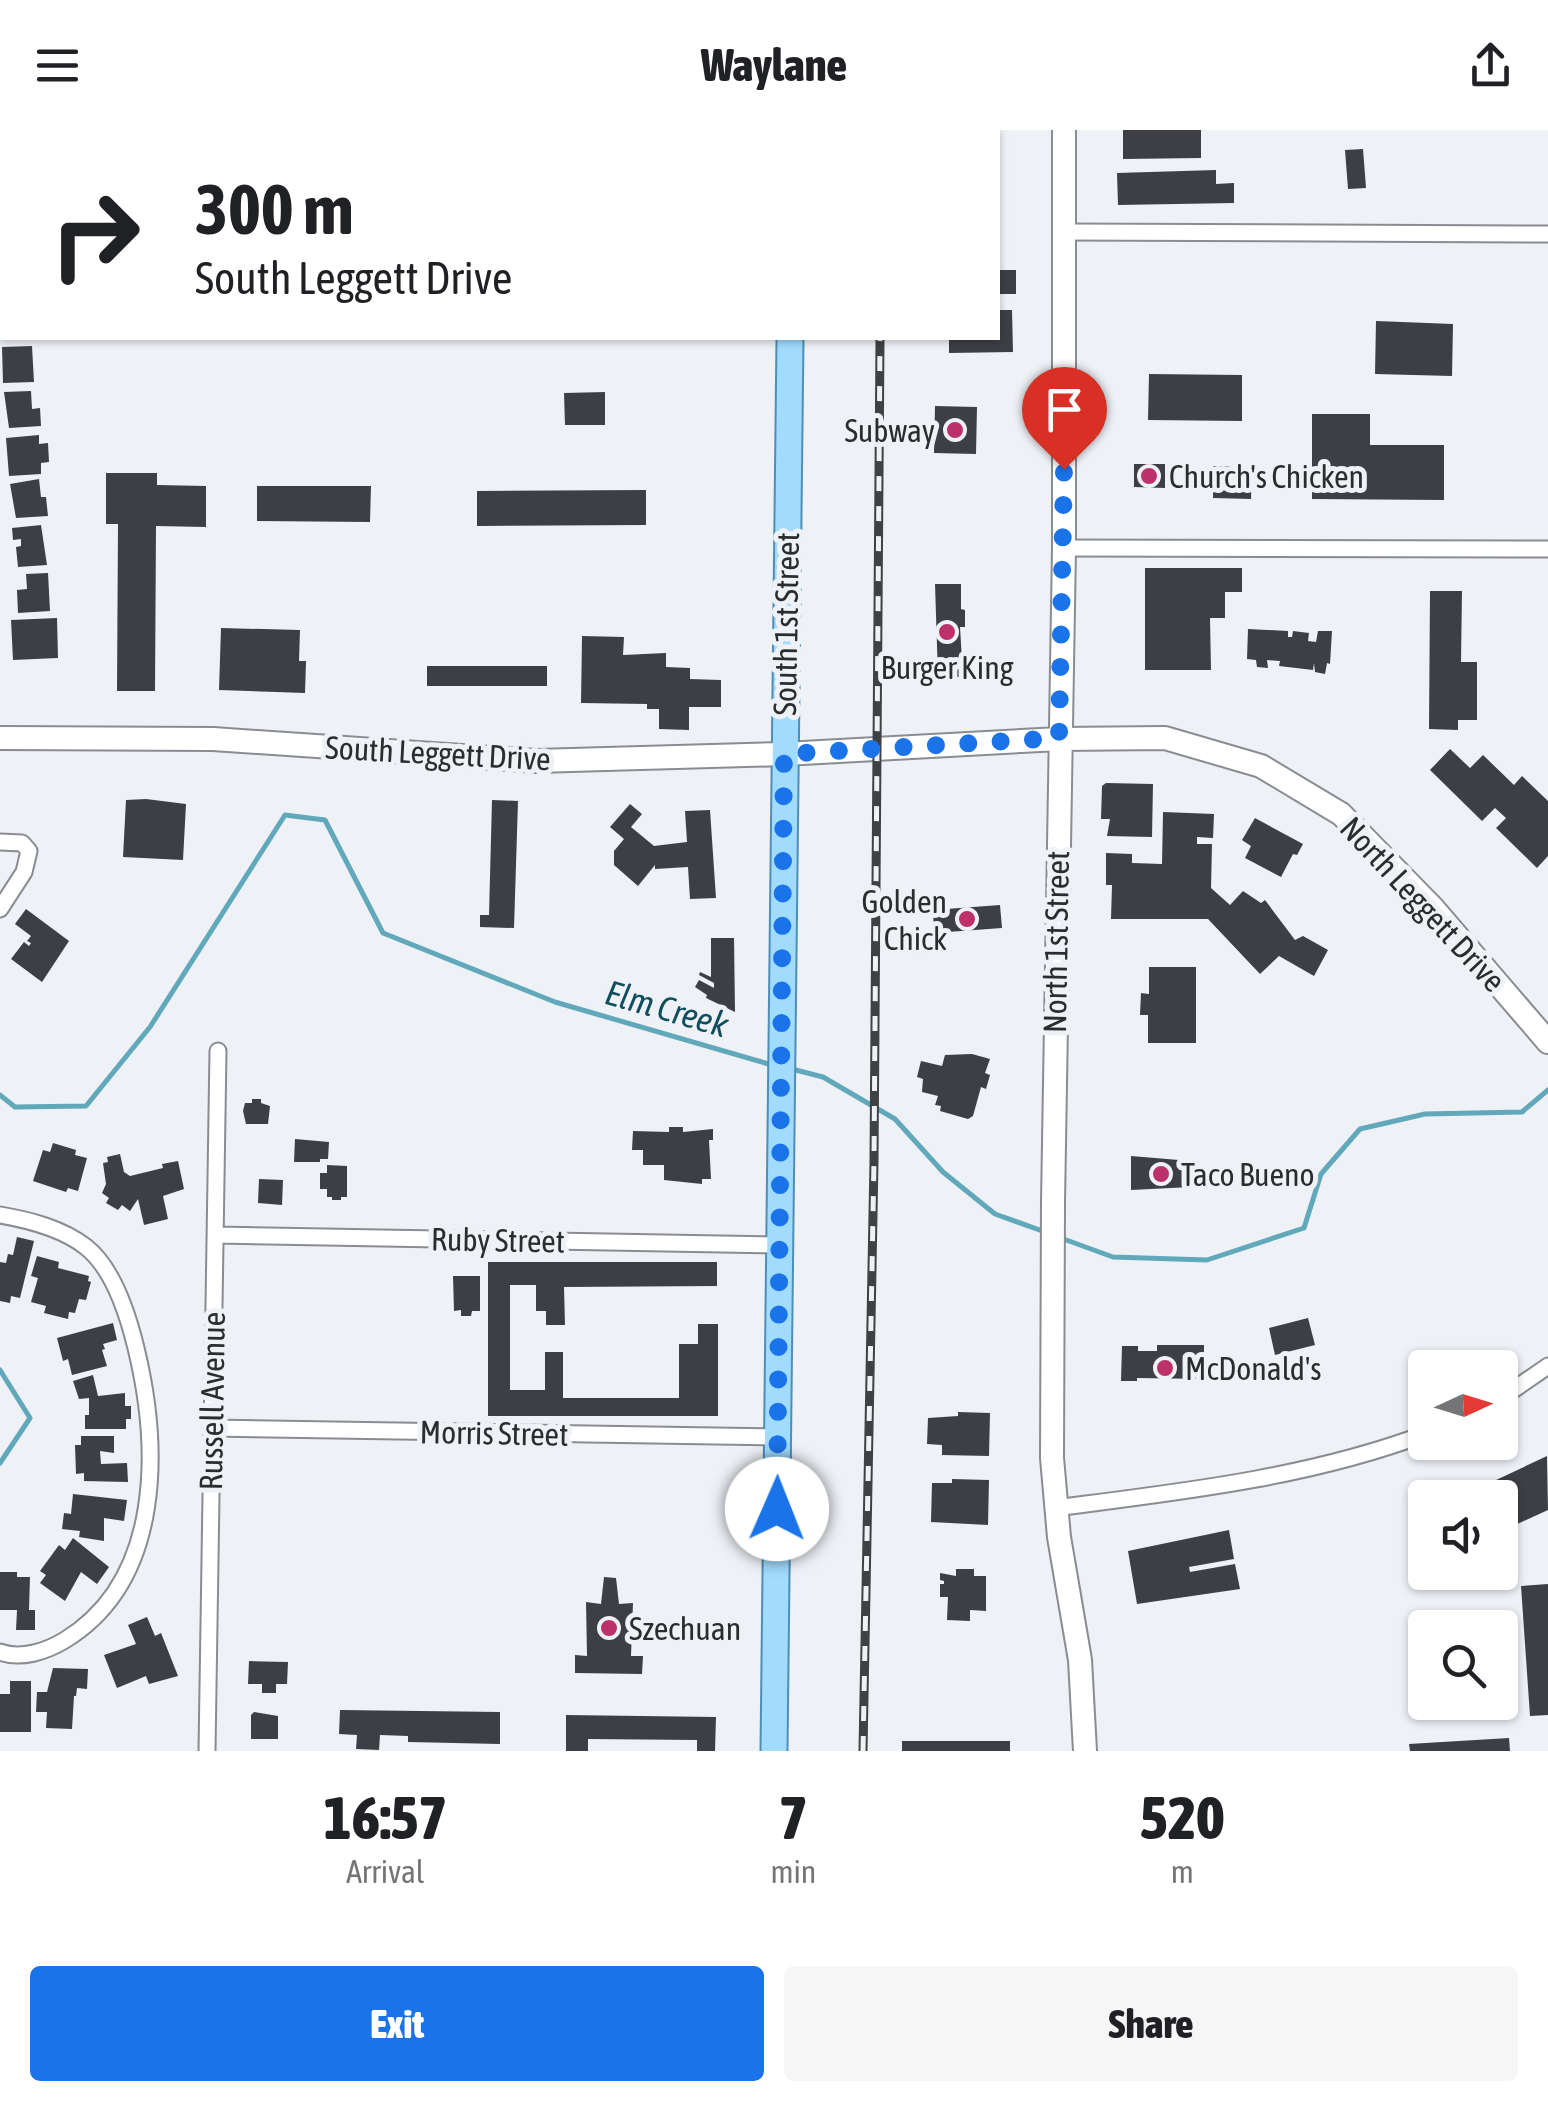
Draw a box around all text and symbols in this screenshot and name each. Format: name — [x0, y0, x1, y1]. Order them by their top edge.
icon: menu — [30, 38, 85, 93]
icon: share — [1463, 38, 1518, 93]
text: Waylane — [701, 39, 847, 91]
text: 300 m — [195, 169, 354, 249]
icon: right — [30, 170, 160, 300]
text: South Leggett Drive — [195, 252, 512, 304]
pin — [1022, 367, 1107, 470]
icon: arrive — [1037, 382, 1092, 437]
place label: Subway — [844, 412, 935, 449]
marker: Subway — [944, 419, 966, 441]
place label: Church's Chicken — [1169, 458, 1364, 495]
marker: Church's Chicken — [1138, 465, 1160, 487]
street label: South 1st Street — [766, 532, 806, 716]
marker: Burger King — [936, 621, 958, 643]
place label: Burger King — [881, 649, 1014, 686]
street label: South Leggett Drive — [324, 729, 552, 777]
street label: North Leggett Drive — [1333, 809, 1513, 999]
street label: North 1st Street — [1036, 851, 1076, 1033]
place label: Golden Chick — [862, 883, 947, 957]
marker: Golden Chick — [956, 908, 978, 930]
water label: Elm Creek — [601, 971, 733, 1045]
place label: Taco Bueno — [1181, 1156, 1315, 1193]
marker: Taco Bueno — [1150, 1163, 1172, 1185]
street label: Ruby Street — [431, 1220, 565, 1260]
street label: Russell Avenue — [192, 1311, 232, 1491]
place label: McDonald's — [1185, 1350, 1322, 1387]
north arrow — [1408, 1350, 1518, 1460]
map controls — [1408, 1350, 1518, 1720]
marker: McDonald's — [1154, 1357, 1176, 1379]
street label: Morris Street — [419, 1413, 569, 1453]
position arrow — [725, 1457, 829, 1561]
button: sound — [1408, 1480, 1518, 1590]
place label: Szechuan — [629, 1610, 741, 1647]
button: search — [1408, 1610, 1518, 1720]
marker: Szechuan — [598, 1617, 620, 1639]
text: 16:57 — [323, 1783, 447, 1852]
text: 7 — [779, 1783, 808, 1852]
text: 520 — [1140, 1783, 1224, 1852]
text: Arrival — [346, 1853, 424, 1890]
text: min — [770, 1853, 816, 1890]
text: m — [1171, 1853, 1194, 1890]
button: Exit — [30, 1966, 764, 2081]
button: Share — [784, 1966, 1518, 2081]

